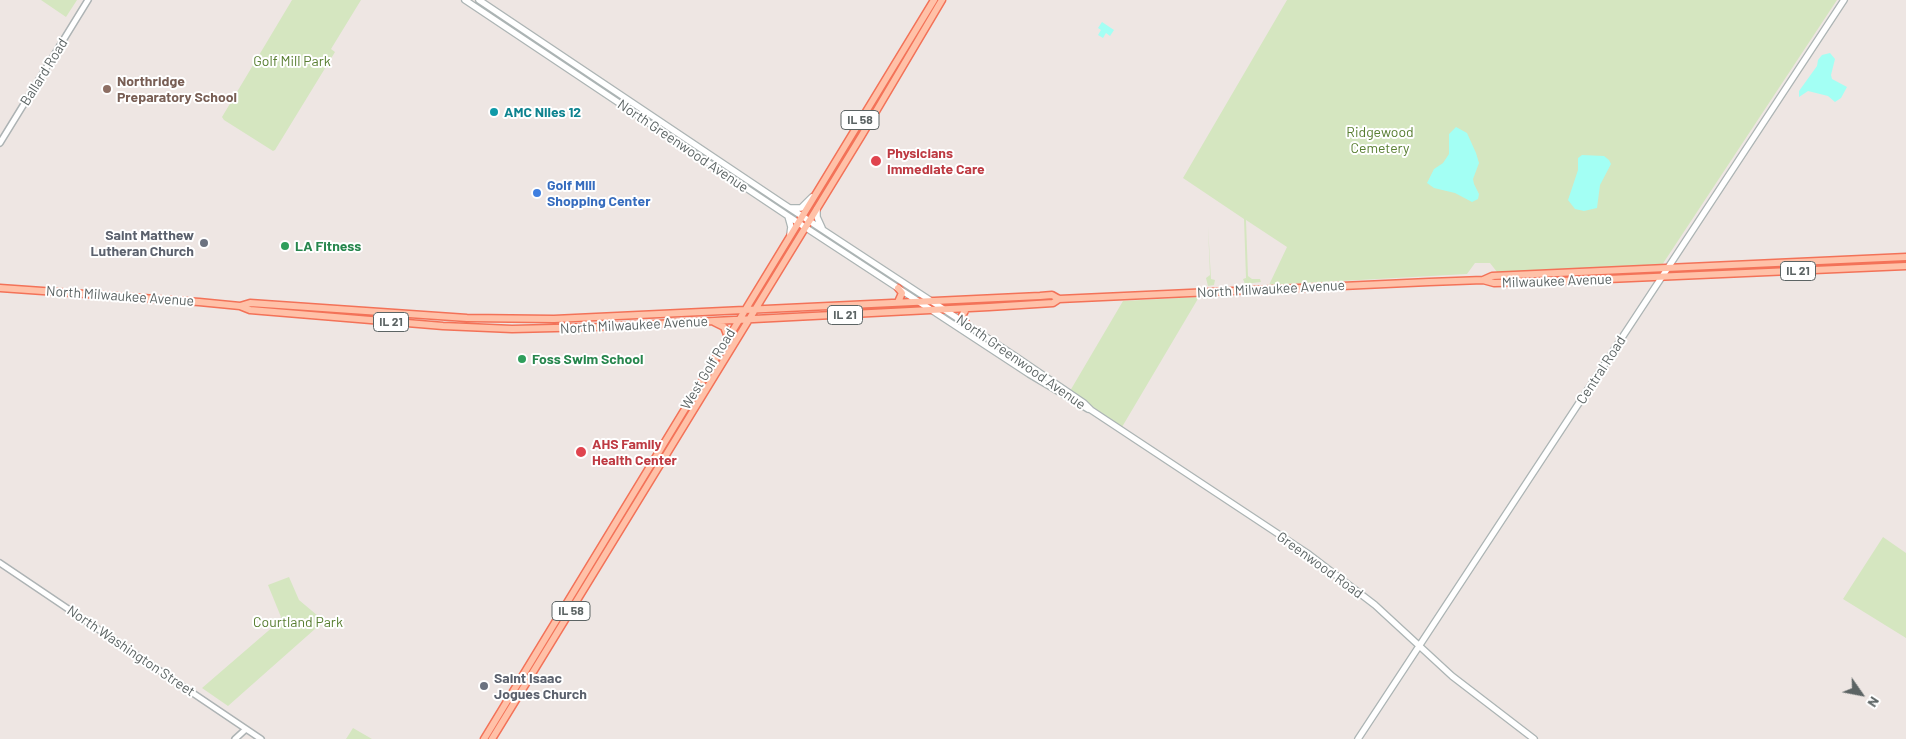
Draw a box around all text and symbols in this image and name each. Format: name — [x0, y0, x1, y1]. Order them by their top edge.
street label: Ballard Road — [17, 35, 71, 109]
park label: Golf Mill Park — [253, 53, 331, 69]
place label: Northridge Preparatory School — [117, 73, 237, 105]
marker: Northridge Preparatory School — [101, 83, 113, 95]
street label: North Greenwood Avenue — [615, 96, 751, 196]
place label: AMC Niles 12 — [504, 104, 581, 120]
marker: AMC Niles 12 — [488, 106, 500, 118]
road number: IL 58 — [841, 110, 879, 130]
park label: Ridgewood Cemetery — [1346, 124, 1414, 156]
place label: Physicians Immediate Care — [887, 145, 985, 178]
marker: Physicians Immediate Care — [869, 154, 883, 168]
place label: Golf Mill Shopping Center — [547, 177, 650, 210]
marker: Golf Mill Shopping Center — [531, 187, 543, 199]
place label: Saint Matthew Lutheran Church — [90, 227, 194, 260]
marker: Saint Matthew Lutheran Church — [198, 237, 210, 249]
place label: LA Fitness — [295, 238, 361, 254]
marker: LA Fitness — [279, 240, 291, 252]
road number: IL 21 — [1780, 262, 1816, 280]
street label: Milwaukee Avenue — [1502, 271, 1612, 291]
street label: North Milwaukee Avenue — [1197, 277, 1345, 301]
street label: North Milwaukee Avenue — [45, 282, 195, 310]
road number: IL 21 — [828, 306, 862, 324]
street label: North Greenwood Avenue — [953, 311, 1089, 413]
road number: IL 21 — [374, 313, 408, 332]
street label: North Milwaukee Avenue — [560, 313, 708, 337]
street label: West Golf Road — [677, 325, 739, 413]
street label: Central Road — [1573, 333, 1629, 407]
place label: Foss Swim School — [532, 351, 643, 367]
marker: Foss Swim School — [516, 353, 528, 365]
place label: AHS Family Health Center — [592, 436, 677, 468]
marker: AHS Family Health Center — [574, 445, 588, 459]
street label: Greenwood Road — [1274, 528, 1366, 602]
street label: North Washington Street — [64, 602, 198, 700]
road number: IL 58 — [552, 602, 590, 620]
park label: Courtland Park — [253, 614, 343, 630]
north arrow — [1836, 669, 1886, 719]
place label: Saint Isaac Jogues Church — [494, 670, 587, 702]
marker: Saint Isaac Jogues Church — [478, 680, 490, 692]
text: N — [1864, 694, 1884, 711]

